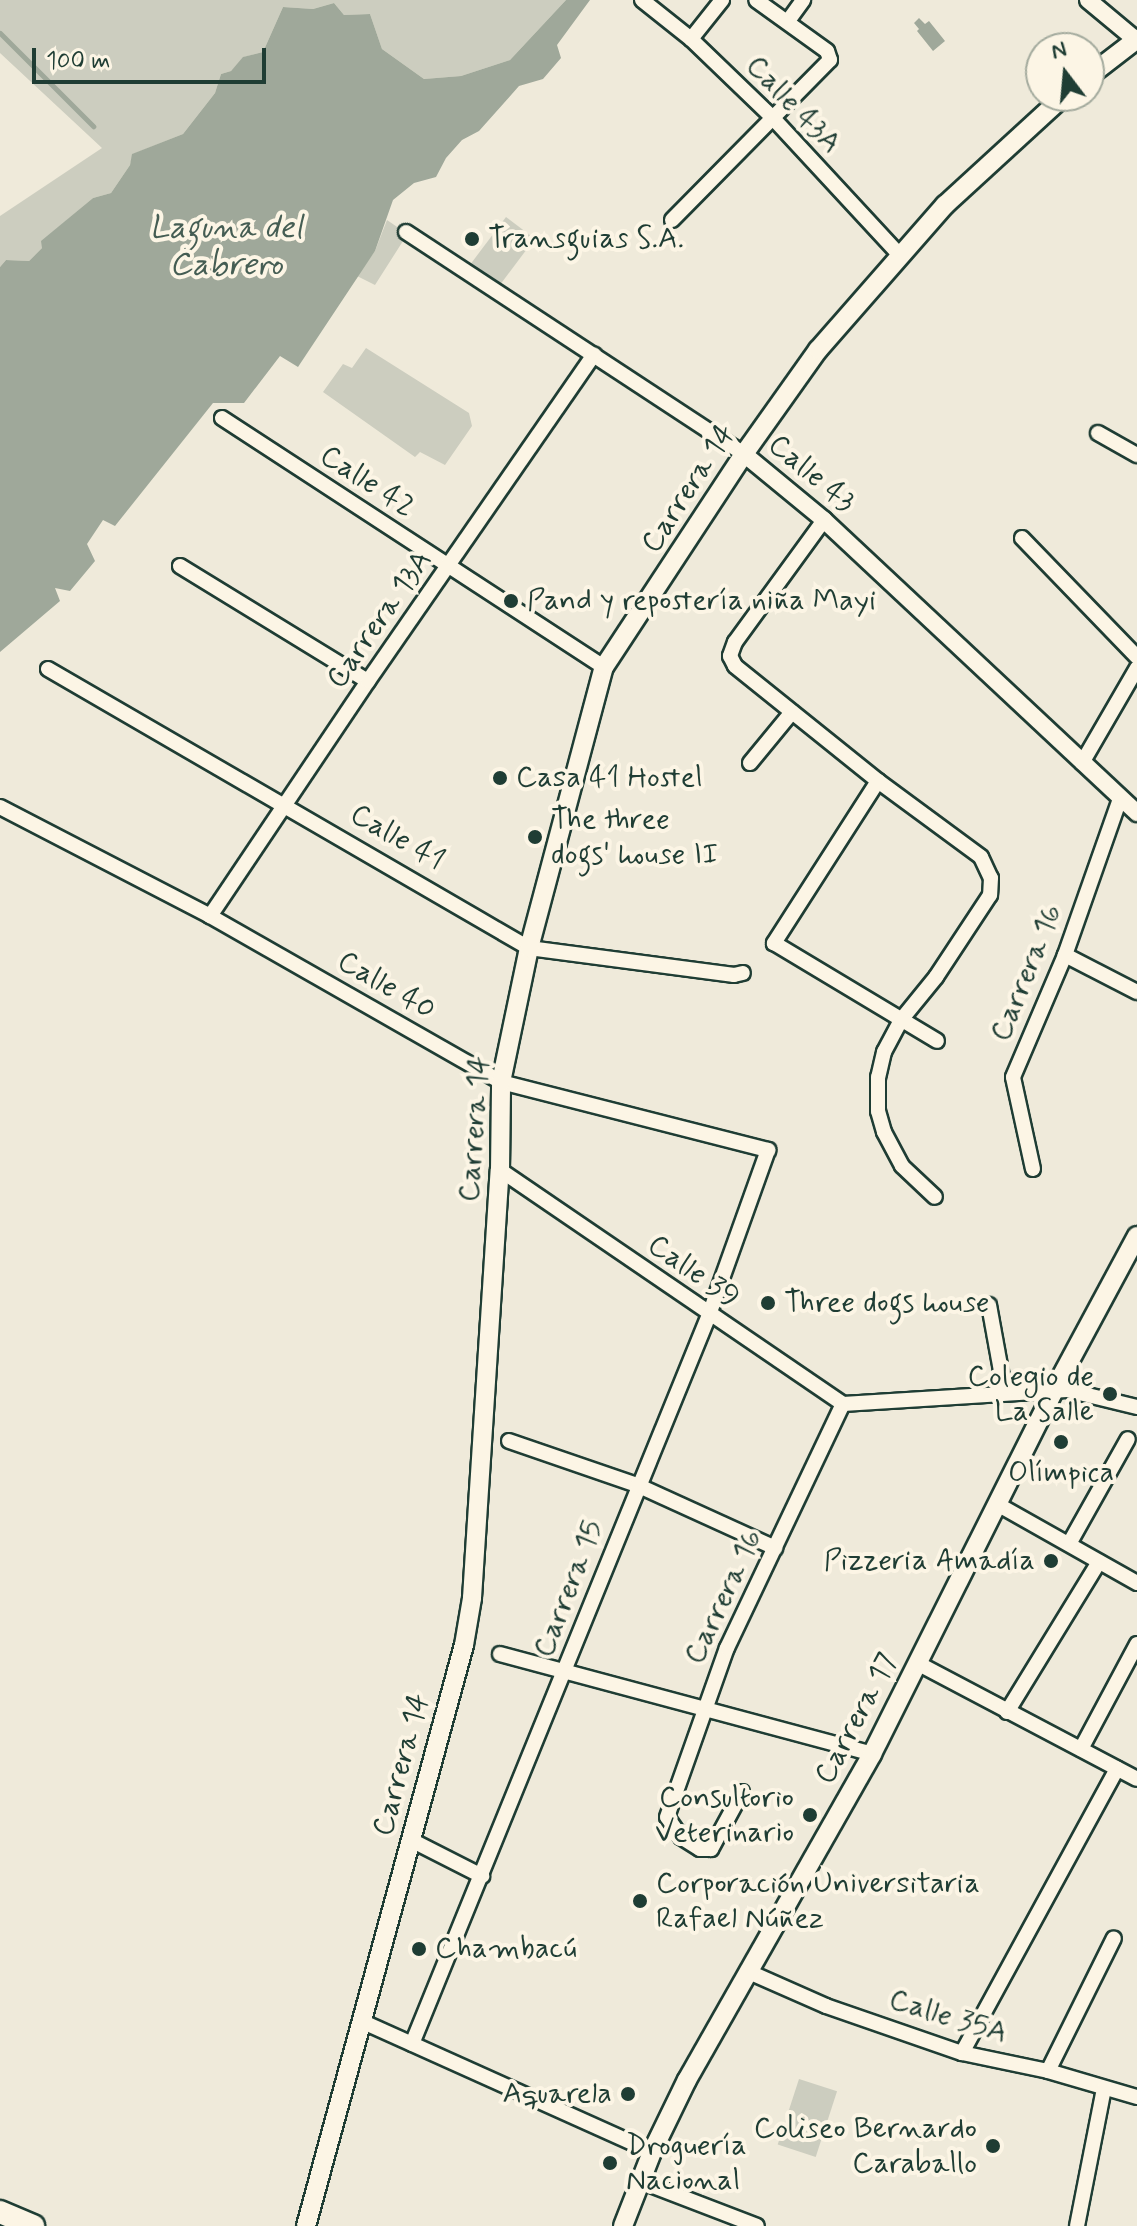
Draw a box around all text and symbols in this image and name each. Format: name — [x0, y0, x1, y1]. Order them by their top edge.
scale bar — [36, 32, 270, 82]
north arrow — [1025, 32, 1105, 112]
text: N — [1048, 35, 1070, 66]
text: 100 m — [46, 46, 110, 77]
street label: Calle 43A — [738, 48, 848, 162]
water label: Laguna del Cabrero — [149, 210, 303, 285]
place label: Transguias S.A. — [488, 221, 685, 257]
marker: Transguias S.A. — [463, 230, 481, 248]
street label: Carrera 14 — [634, 418, 744, 560]
street label: Calle 43 — [760, 427, 862, 521]
street label: Calle 42 — [313, 438, 421, 526]
street label: Carrera 13A — [319, 544, 441, 696]
place label: Pand y repostería niña Mayi — [527, 583, 879, 619]
marker: Pand y repostería niña Mayi — [502, 592, 520, 610]
place label: Casa 41 Hostel — [516, 760, 703, 796]
marker: Casa 41 Hostel — [491, 769, 509, 787]
street label: Calle 41 — [343, 797, 451, 879]
place label: The three dogs' house II — [551, 802, 726, 872]
marker: The three dogs' house II — [526, 828, 544, 846]
street label: Carrera 16 — [983, 899, 1071, 1047]
street label: Calle 40 — [331, 944, 441, 1028]
street label: Carrera 14 — [452, 1055, 498, 1203]
street label: Calle 39 — [640, 1227, 746, 1317]
place label: Three dogs house — [784, 1285, 991, 1321]
marker: Three dogs house — [759, 1294, 777, 1312]
place label: Colegio de La Salle — [966, 1359, 1094, 1430]
marker: Colegio de La Salle — [1101, 1385, 1119, 1403]
marker: Olímpica — [1052, 1433, 1070, 1451]
place label: Olímpica — [1008, 1455, 1114, 1491]
street label: Carrera 15 — [526, 1515, 612, 1663]
street label: Carrera 16 — [677, 1524, 771, 1670]
place label: Pizzeria Amadía — [826, 1543, 1035, 1579]
marker: Pizzeria Amadía — [1042, 1552, 1060, 1570]
street label: Carrera 17 — [808, 1647, 906, 1791]
street label: Carrera 14 — [366, 1690, 438, 1840]
place label: Consultorio Veterinario — [655, 1780, 794, 1850]
marker: Consultorio Veterinario — [801, 1806, 819, 1824]
place label: Corporación Universitaria Rafael Núñez — [656, 1866, 981, 1936]
marker: Corporación Universitaria Rafael Núñez — [631, 1892, 649, 1910]
place label: Chambacú — [435, 1931, 577, 1967]
marker: Chambacú — [410, 1940, 428, 1958]
street label: Calle 35A — [885, 1982, 1011, 2052]
place label: Aquarela — [503, 2076, 612, 2112]
marker: Aquarela — [619, 2085, 637, 2103]
place label: Coliseo Bernardo Caraballo — [756, 2111, 977, 2182]
place label: Droguería Nacional — [626, 2128, 747, 2198]
marker: Coliseo Bernardo Caraballo — [984, 2137, 1002, 2155]
marker: Droguería Nacional — [601, 2154, 619, 2172]

